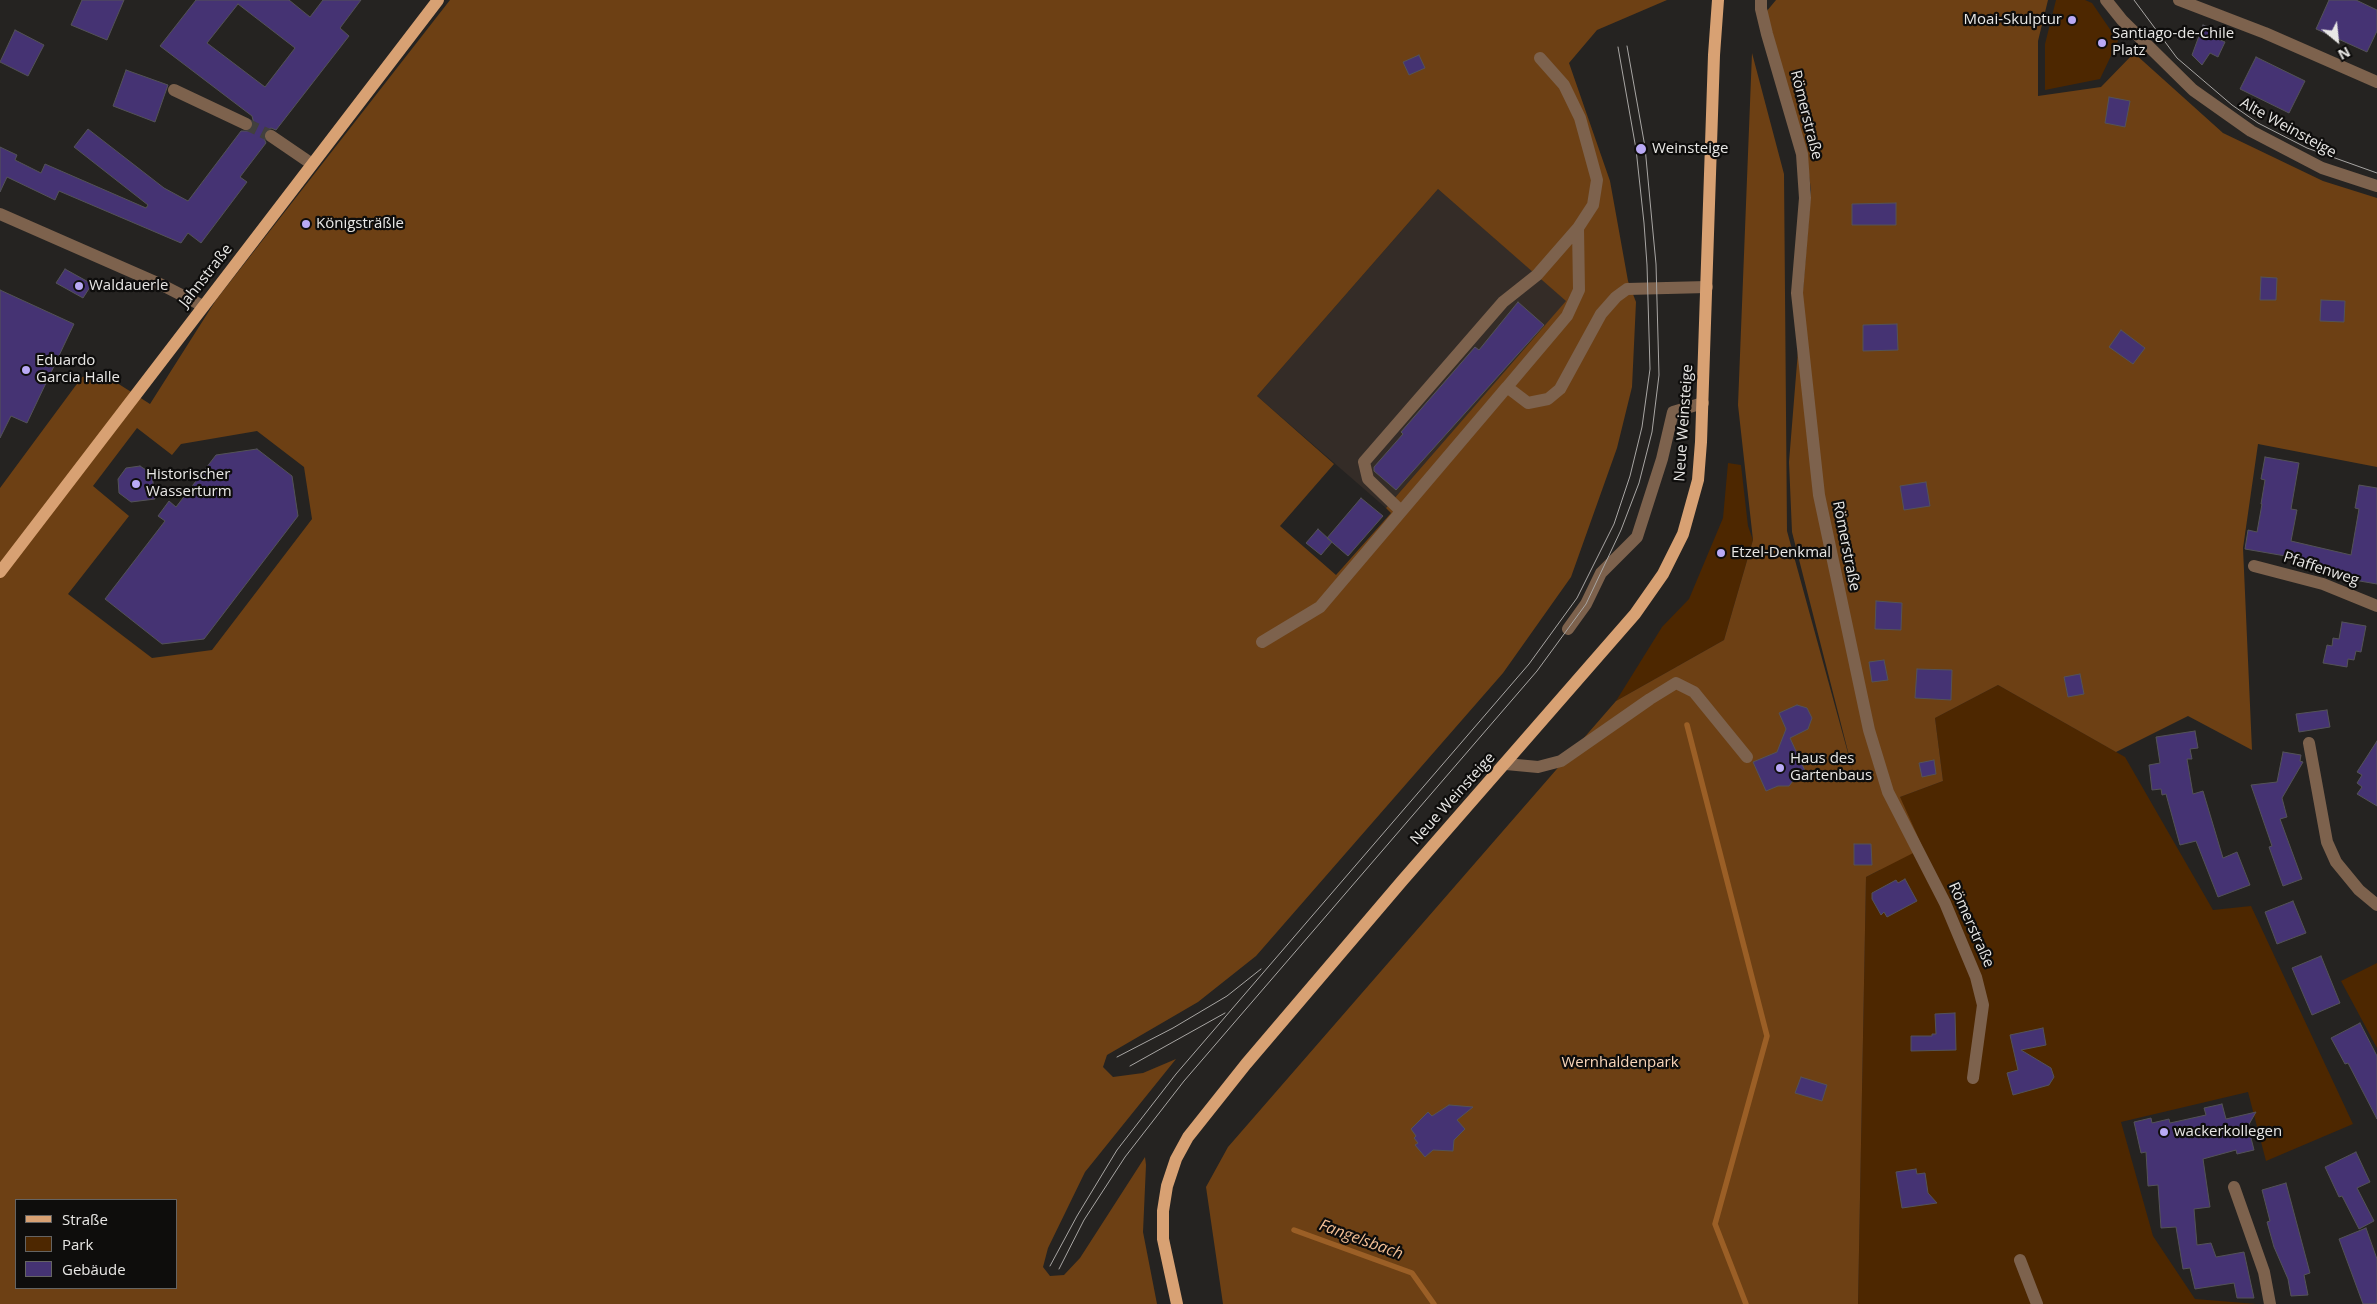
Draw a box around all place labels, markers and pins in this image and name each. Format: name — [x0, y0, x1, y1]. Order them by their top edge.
place label: Moai-Skulptur — [1964, 11, 2062, 29]
marker: Moai-Skulptur — [2066, 14, 2078, 26]
place label: Santiago-de-Chile Platz — [2112, 25, 2234, 60]
marker: Santiago-de-Chile Platz — [2096, 37, 2108, 49]
place label: Weinsteige — [1652, 140, 1729, 158]
marker: Weinsteige — [1634, 142, 1648, 156]
place label: Königsträßle — [316, 215, 404, 233]
marker: Königsträßle — [300, 218, 312, 230]
place label: Waldauerle — [89, 277, 168, 295]
marker: Waldauerle — [73, 280, 85, 292]
place label: Eduardo Garcia Halle — [36, 352, 120, 387]
marker: Eduardo Garcia Halle — [20, 364, 32, 376]
place label: Historischer Wasserturm — [146, 466, 232, 501]
marker: Historischer Wasserturm — [130, 478, 142, 490]
place label: Etzel-Denkmal — [1731, 544, 1831, 562]
marker: Etzel-Denkmal — [1715, 547, 1727, 559]
place label: Haus des Gartenbaus — [1790, 750, 1872, 785]
marker: Haus des Gartenbaus — [1774, 762, 1786, 774]
place label: wackerkollegen — [2174, 1123, 2282, 1141]
marker: wackerkollegen — [2158, 1126, 2170, 1138]

